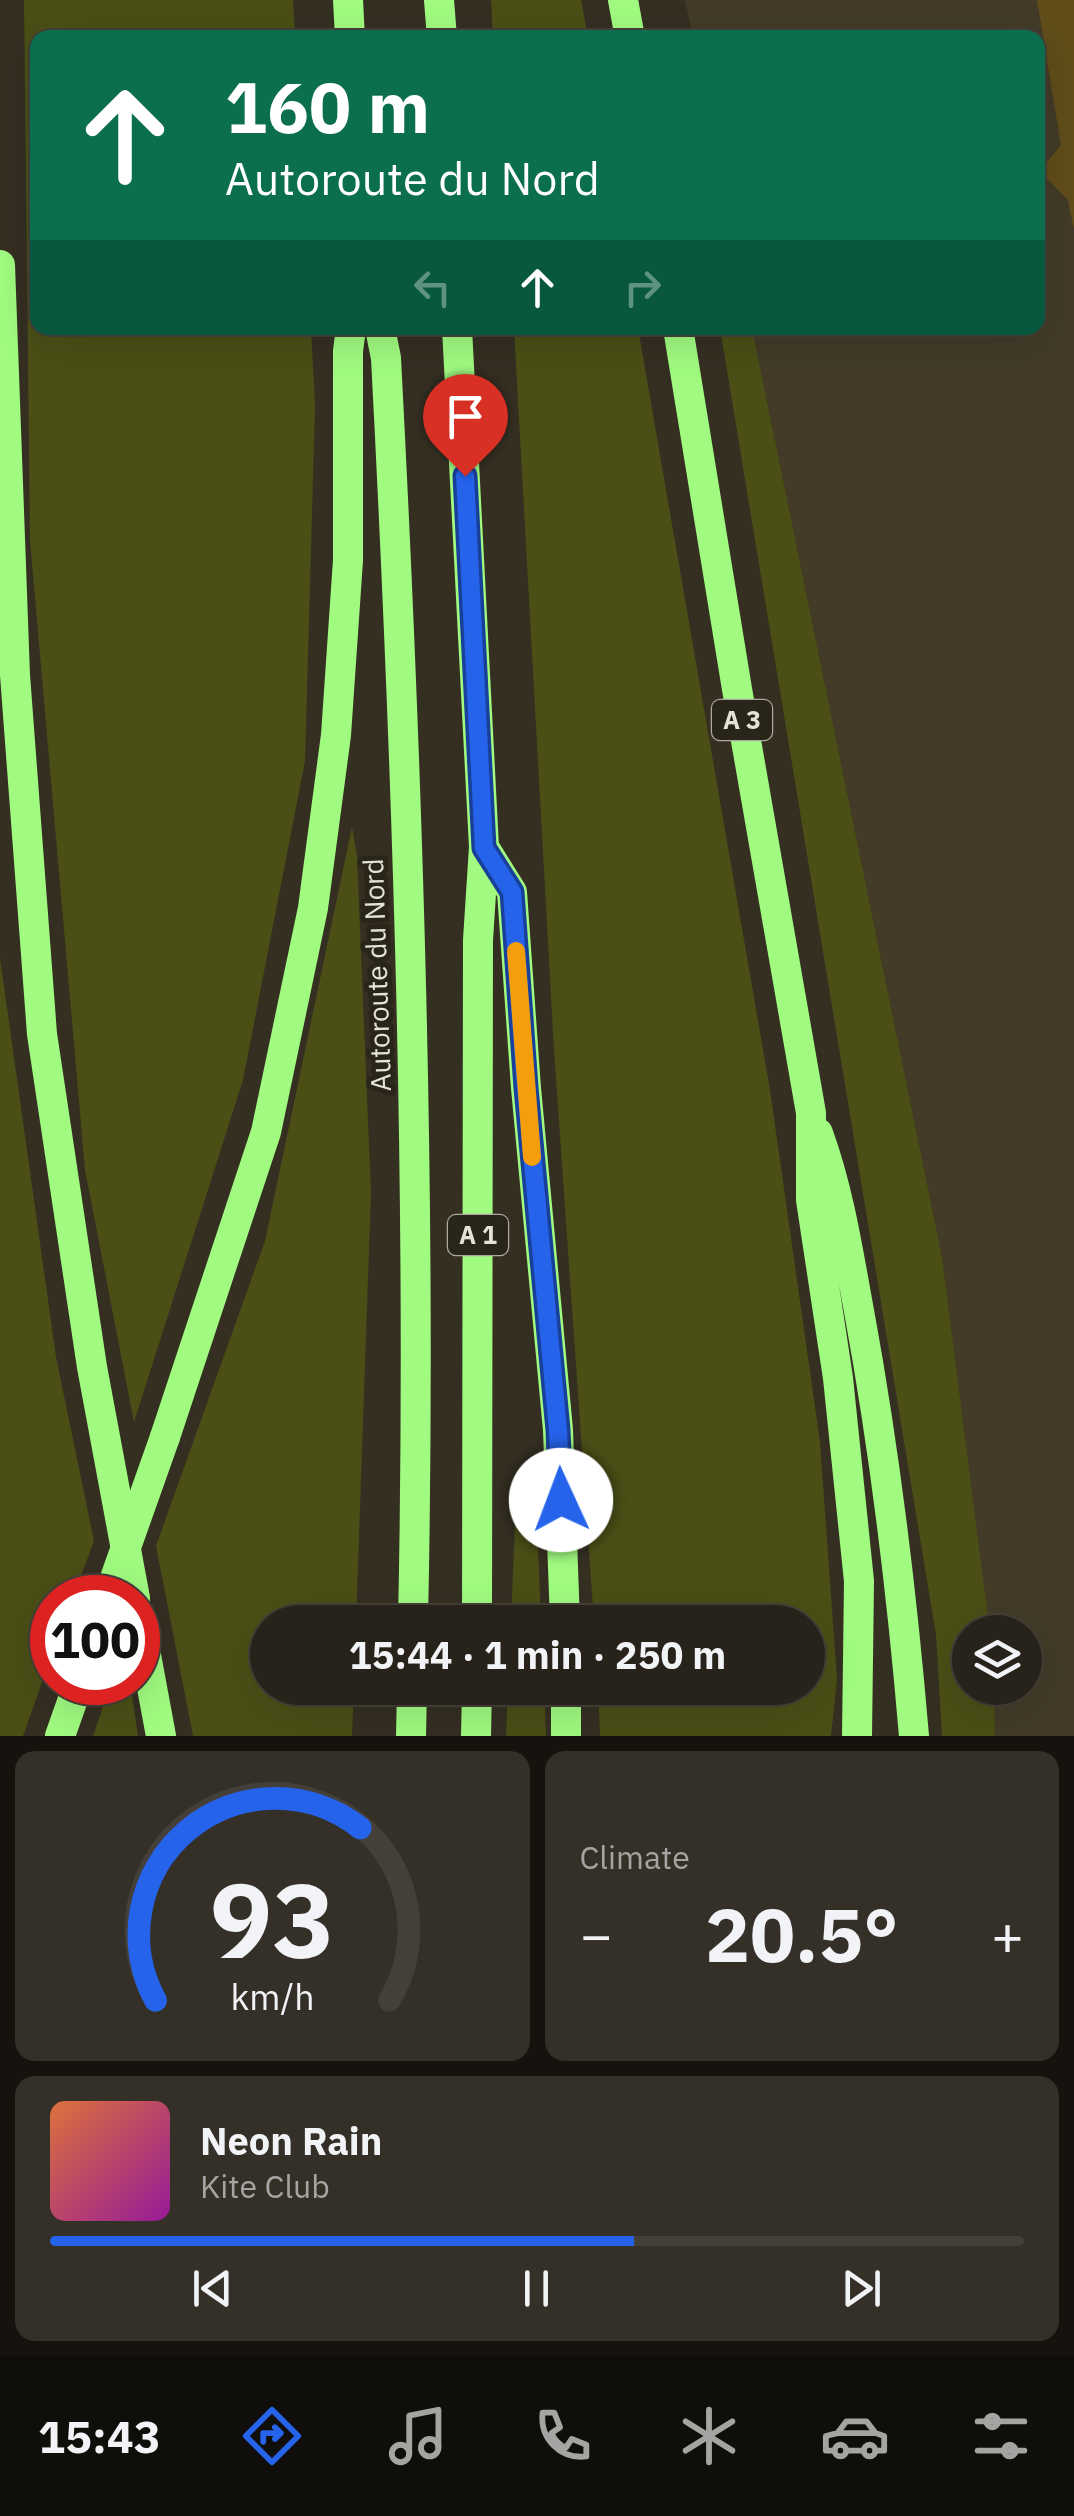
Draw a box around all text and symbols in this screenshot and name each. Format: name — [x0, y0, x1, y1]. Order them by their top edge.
text: 160 m — [225, 61, 430, 152]
icon: ahead — [60, 70, 190, 200]
text: Autoroute du Nord — [225, 149, 600, 207]
icon: left — [405, 260, 460, 315]
icon: ahead — [510, 260, 565, 315]
icon: right — [615, 260, 670, 315]
pin — [423, 374, 508, 477]
icon: arrive — [438, 389, 493, 444]
road number: A 3 — [712, 700, 772, 740]
street label: Autoroute du Nord — [354, 858, 399, 1092]
road number: A 1 — [448, 1215, 508, 1255]
position arrow — [509, 1448, 613, 1552]
speed limit sign: 100 — [30, 1575, 160, 1705]
map controls — [952, 1615, 1042, 1705]
button: layers — [952, 1615, 1042, 1705]
text: 15:44 · 1 min · 250 m — [349, 1630, 726, 1679]
text: Climate — [580, 1836, 690, 1878]
text: 93 — [210, 1851, 335, 1987]
text: 20.5° — [705, 1885, 899, 1983]
text: − — [580, 1899, 613, 1970]
text: + — [991, 1899, 1024, 1970]
text: km/h — [230, 1973, 314, 2020]
text: Neon Rain — [200, 2116, 382, 2165]
text: Kite Club — [200, 2165, 330, 2207]
icon: previous — [185, 2261, 240, 2316]
icon: pause — [509, 2261, 564, 2316]
icon: next — [834, 2261, 889, 2316]
icon: directions — [237, 2401, 307, 2471]
icon: music — [383, 2401, 453, 2471]
icon: phone — [528, 2401, 598, 2471]
icon: climate — [674, 2401, 744, 2471]
icon: car — [820, 2401, 890, 2471]
icon: filters — [966, 2401, 1036, 2471]
text: 15:43 — [38, 2407, 161, 2465]

